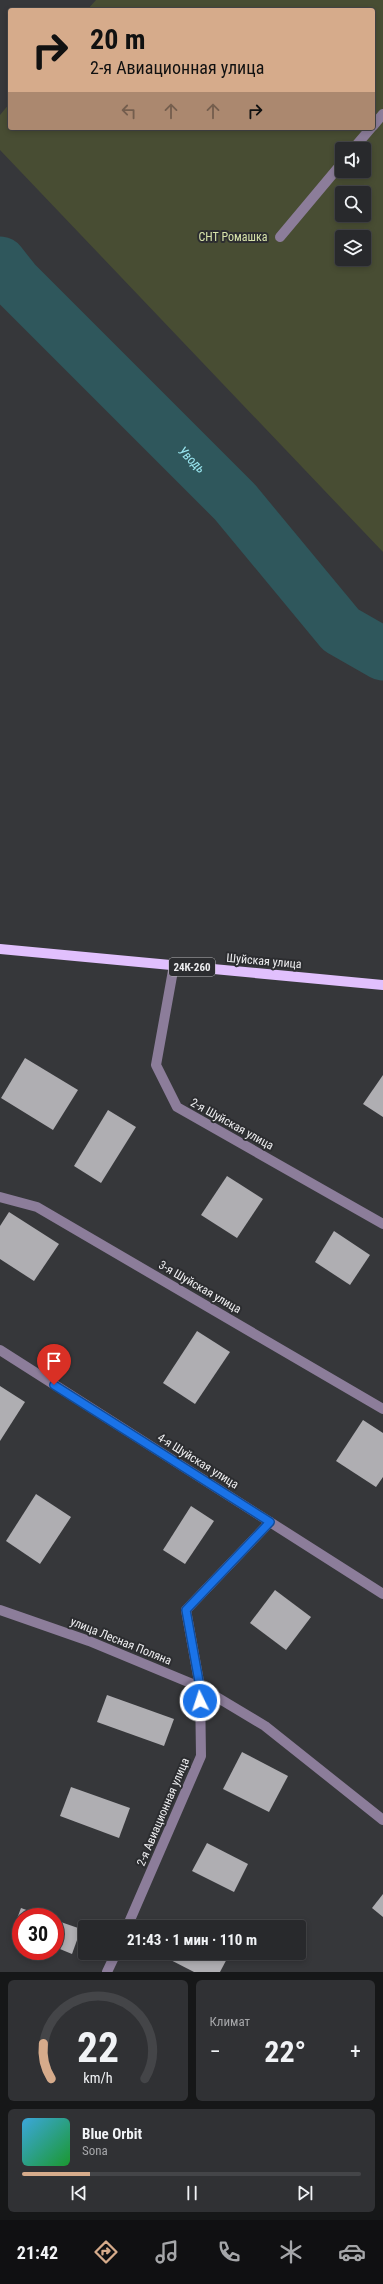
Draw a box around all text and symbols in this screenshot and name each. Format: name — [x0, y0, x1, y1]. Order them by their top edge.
text: 20 m — [90, 23, 146, 56]
icon: right — [24, 24, 76, 76]
text: 2-я Авиационная улица — [90, 57, 264, 78]
icon: left — [118, 100, 140, 122]
icon: ahead — [160, 100, 182, 122]
icon: ahead — [202, 100, 224, 122]
icon: right — [244, 100, 266, 122]
map controls — [335, 142, 371, 266]
button: sound — [335, 142, 371, 178]
button: search — [335, 186, 371, 222]
park label: СНТ Ромашка — [199, 230, 268, 244]
button: layers — [335, 230, 371, 266]
water label: Уводь — [175, 443, 209, 476]
street label: Шуйская улица — [226, 951, 302, 971]
road number: 24К-260 — [169, 958, 215, 976]
street label: 2-я Шуйская улица — [188, 1095, 276, 1153]
street label: 3-я Шуйская улица — [156, 1258, 244, 1316]
pin — [37, 1344, 71, 1385]
icon: arrive — [43, 1350, 65, 1372]
street label: 4-я Шуйская улица — [155, 1430, 241, 1492]
street label: улица Лесная Поляна — [68, 1614, 174, 1668]
position arrow — [179, 1680, 221, 1722]
street label: 2-я Авиационная улица — [134, 1756, 192, 1868]
speed limit sign: 30 — [12, 1908, 64, 1960]
text: 21:43 · 1 мин · 110 m — [127, 1931, 257, 1949]
text: Климат — [210, 2014, 250, 2029]
text: 22 — [77, 2022, 119, 2071]
text: 22° — [264, 2034, 306, 2069]
text: − — [210, 2039, 221, 2064]
text: + — [350, 2039, 361, 2064]
text: km/h — [83, 2069, 112, 2085]
text: Blue Orbit — [82, 2125, 142, 2143]
text: Sona — [82, 2143, 108, 2158]
icon: previous — [68, 2182, 90, 2204]
icon: pause — [181, 2182, 203, 2204]
icon: next — [294, 2182, 316, 2204]
icon: directions — [92, 2238, 120, 2266]
icon: music — [153, 2238, 181, 2266]
icon: phone — [215, 2238, 243, 2266]
icon: climate — [277, 2238, 305, 2266]
icon: car — [338, 2238, 366, 2266]
text: 21:42 — [17, 2242, 58, 2263]

